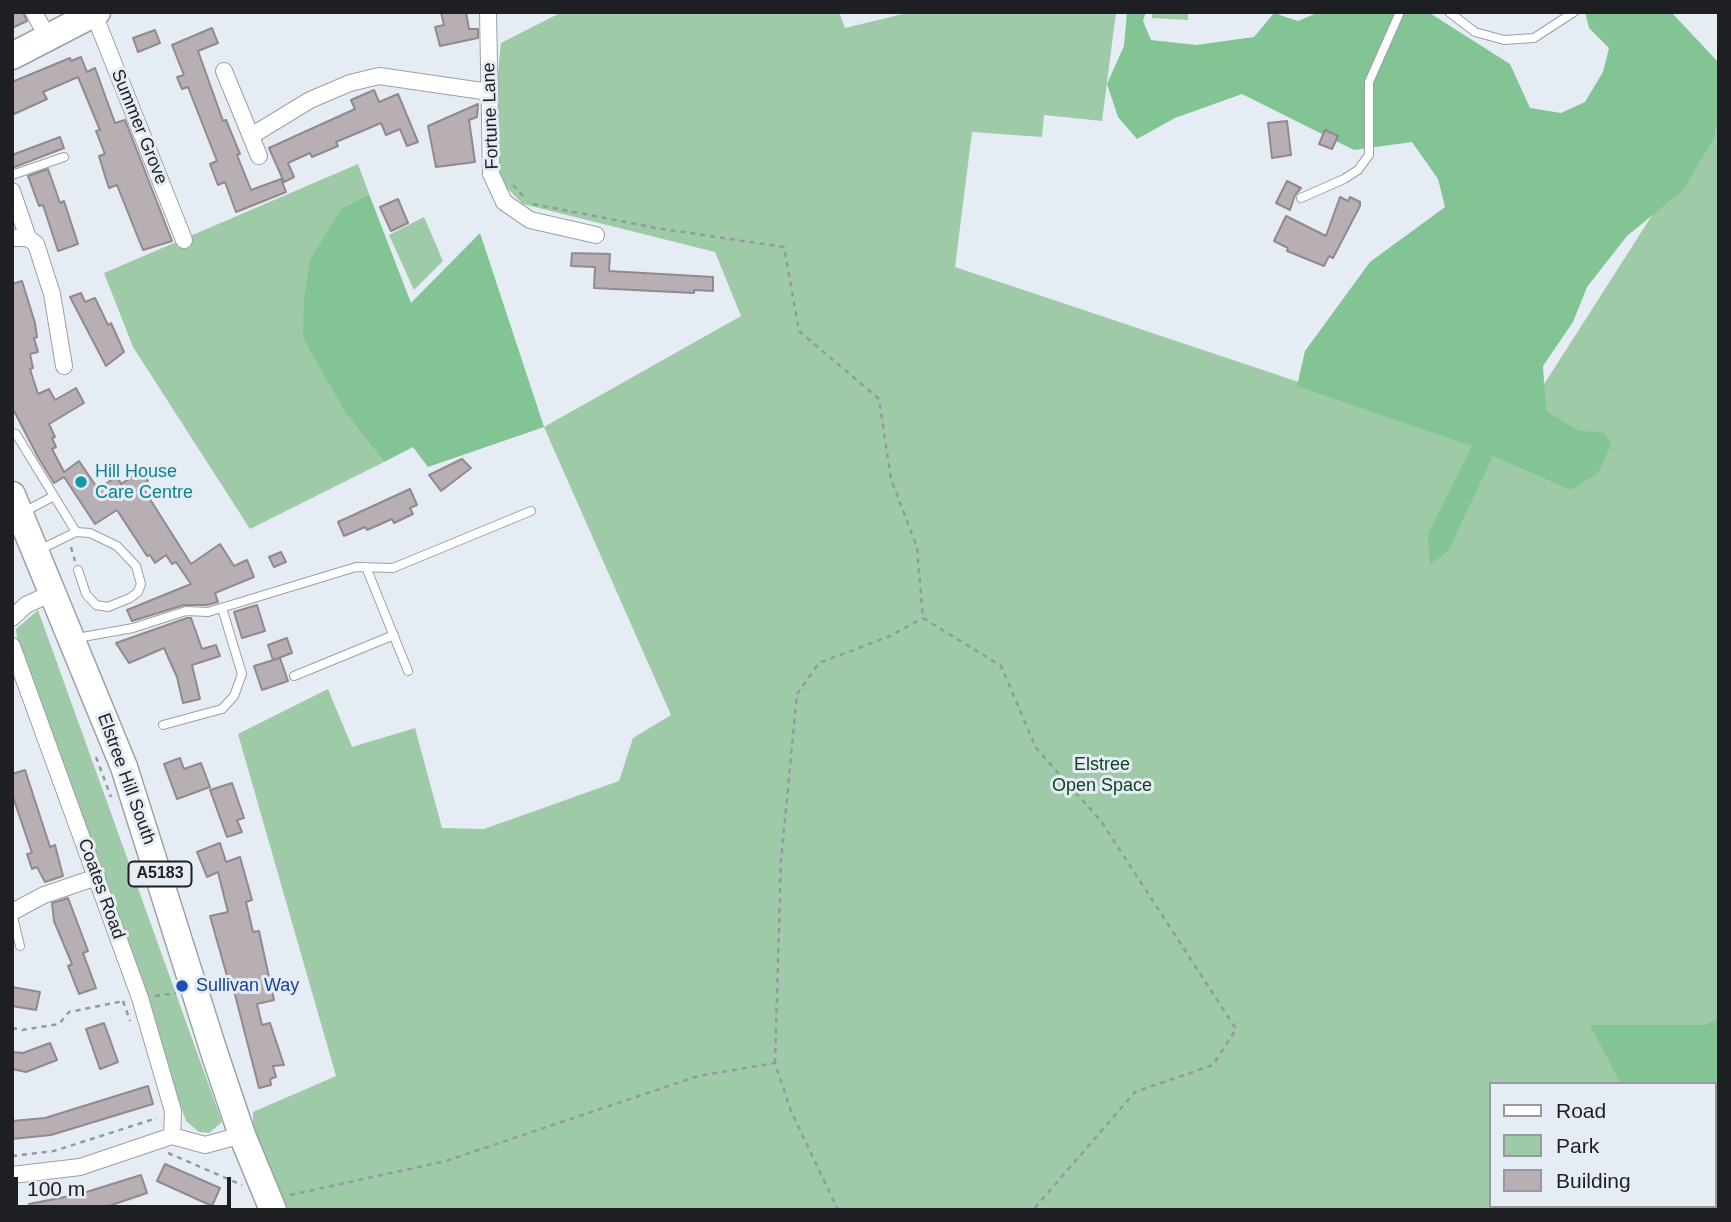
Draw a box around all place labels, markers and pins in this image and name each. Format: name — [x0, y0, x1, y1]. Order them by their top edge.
place label: Hill House Care Centre — [95, 461, 193, 504]
marker: Hill House Care Centre — [73, 474, 89, 490]
place label: Sullivan Way — [196, 975, 299, 997]
marker: Sullivan Way — [174, 978, 190, 994]

